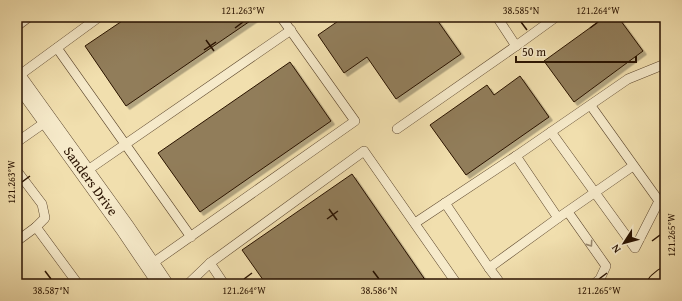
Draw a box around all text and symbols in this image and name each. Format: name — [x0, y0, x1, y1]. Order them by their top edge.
text: 121.263°W — [221, 3, 265, 18]
text: 38.585°N — [503, 3, 540, 18]
text: 121.264°W — [576, 3, 620, 18]
scale bar — [516, 38, 636, 64]
text: 50 m — [522, 43, 546, 60]
street label: Sanders Drive — [59, 142, 123, 220]
text: 121.263°W — [4, 160, 19, 204]
text: 121.265°W — [664, 213, 679, 257]
north arrow — [604, 223, 644, 263]
one-way arrow — [585, 239, 592, 246]
text: N — [607, 241, 625, 257]
text: 38.587°N — [33, 283, 70, 298]
text: 121.264°W — [222, 283, 266, 298]
text: 38.586°N — [361, 283, 398, 298]
text: 121.265°W — [577, 283, 621, 298]

